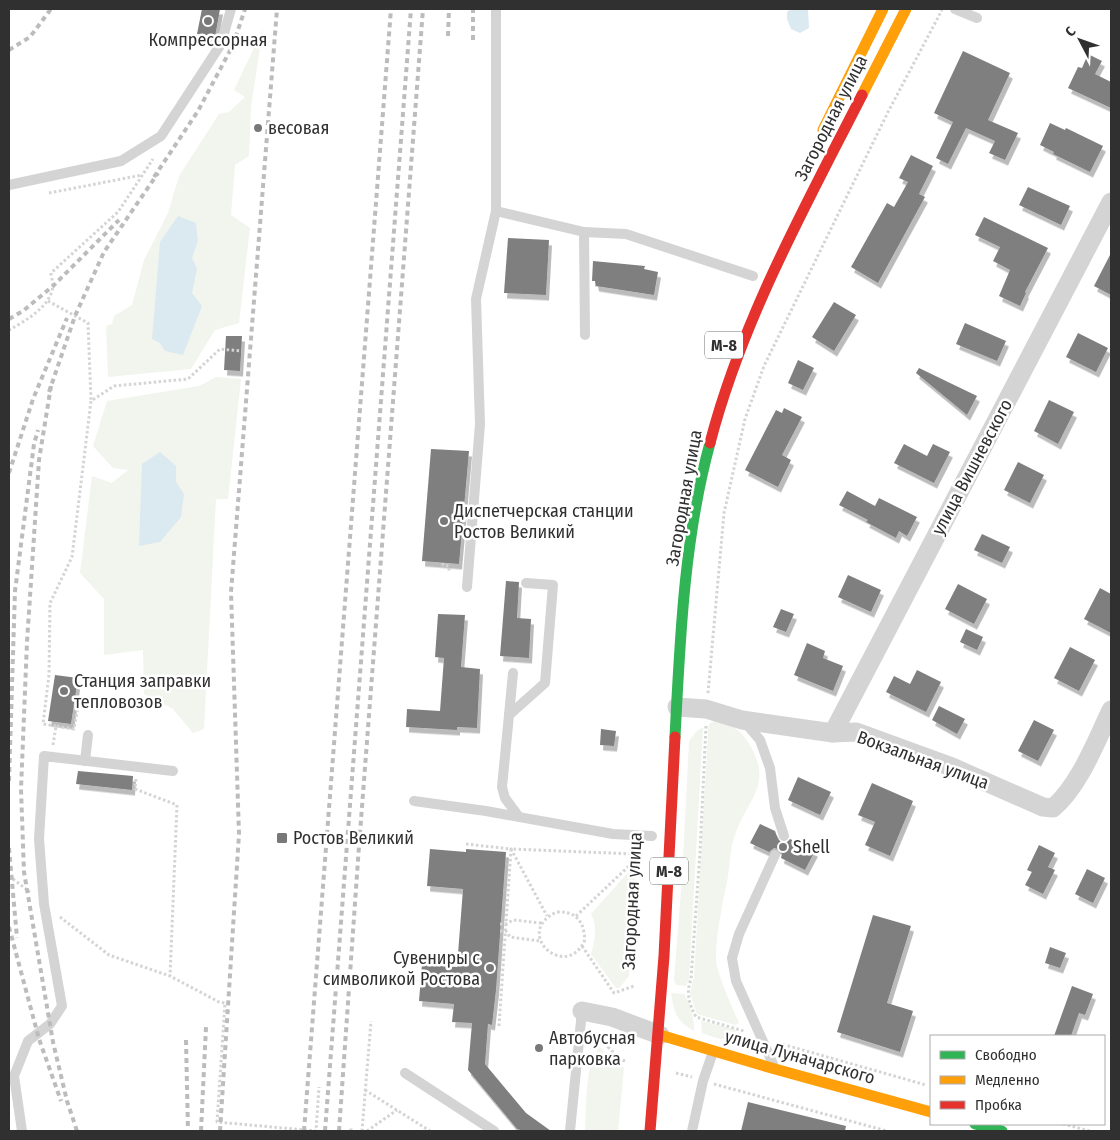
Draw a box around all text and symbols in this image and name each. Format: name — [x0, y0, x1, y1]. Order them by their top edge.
marker: Компрессорная — [202, 15, 214, 27]
north arrow — [1055, 15, 1105, 65]
text: С — [1062, 23, 1080, 40]
place label: Компрессорная — [149, 29, 267, 51]
street label: Загородная улица — [790, 51, 872, 184]
place label: весовая — [268, 117, 329, 139]
marker: весовая — [252, 122, 264, 134]
road number: М-8 — [705, 332, 743, 358]
street label: улица Вишневского — [927, 395, 1017, 539]
street label: Загородная улица — [661, 428, 707, 568]
place label: Диспетчерская станции Ростов Великий — [453, 500, 634, 543]
marker: Диспетчерская станции Ростов Великий — [438, 515, 450, 527]
place label: Станция заправки тепловозов — [74, 670, 211, 713]
marker: Станция заправки тепловозов — [58, 685, 70, 697]
street label: Вокзальная улица — [854, 726, 992, 794]
place label: Ростов Великий — [293, 827, 414, 849]
marker: Ростов Великий — [275, 831, 289, 845]
street label: Загородная улица — [617, 831, 647, 970]
place label: Shell — [793, 836, 830, 858]
marker: Shell — [777, 841, 789, 853]
road number: М-8 — [650, 858, 688, 884]
place label: Сувениры с символикой Ростова — [323, 947, 480, 990]
marker: Сувениры с символикой Ростова — [484, 962, 496, 974]
street label: улица Луначарского — [722, 1025, 878, 1089]
place label: Автобусная парковка — [549, 1027, 636, 1070]
legend — [930, 1035, 1105, 1125]
marker: Автобусная парковка — [533, 1042, 545, 1054]
text: Свободно — [975, 1046, 1037, 1064]
text: Медленно — [975, 1071, 1040, 1089]
text: Пробка — [975, 1096, 1022, 1114]

